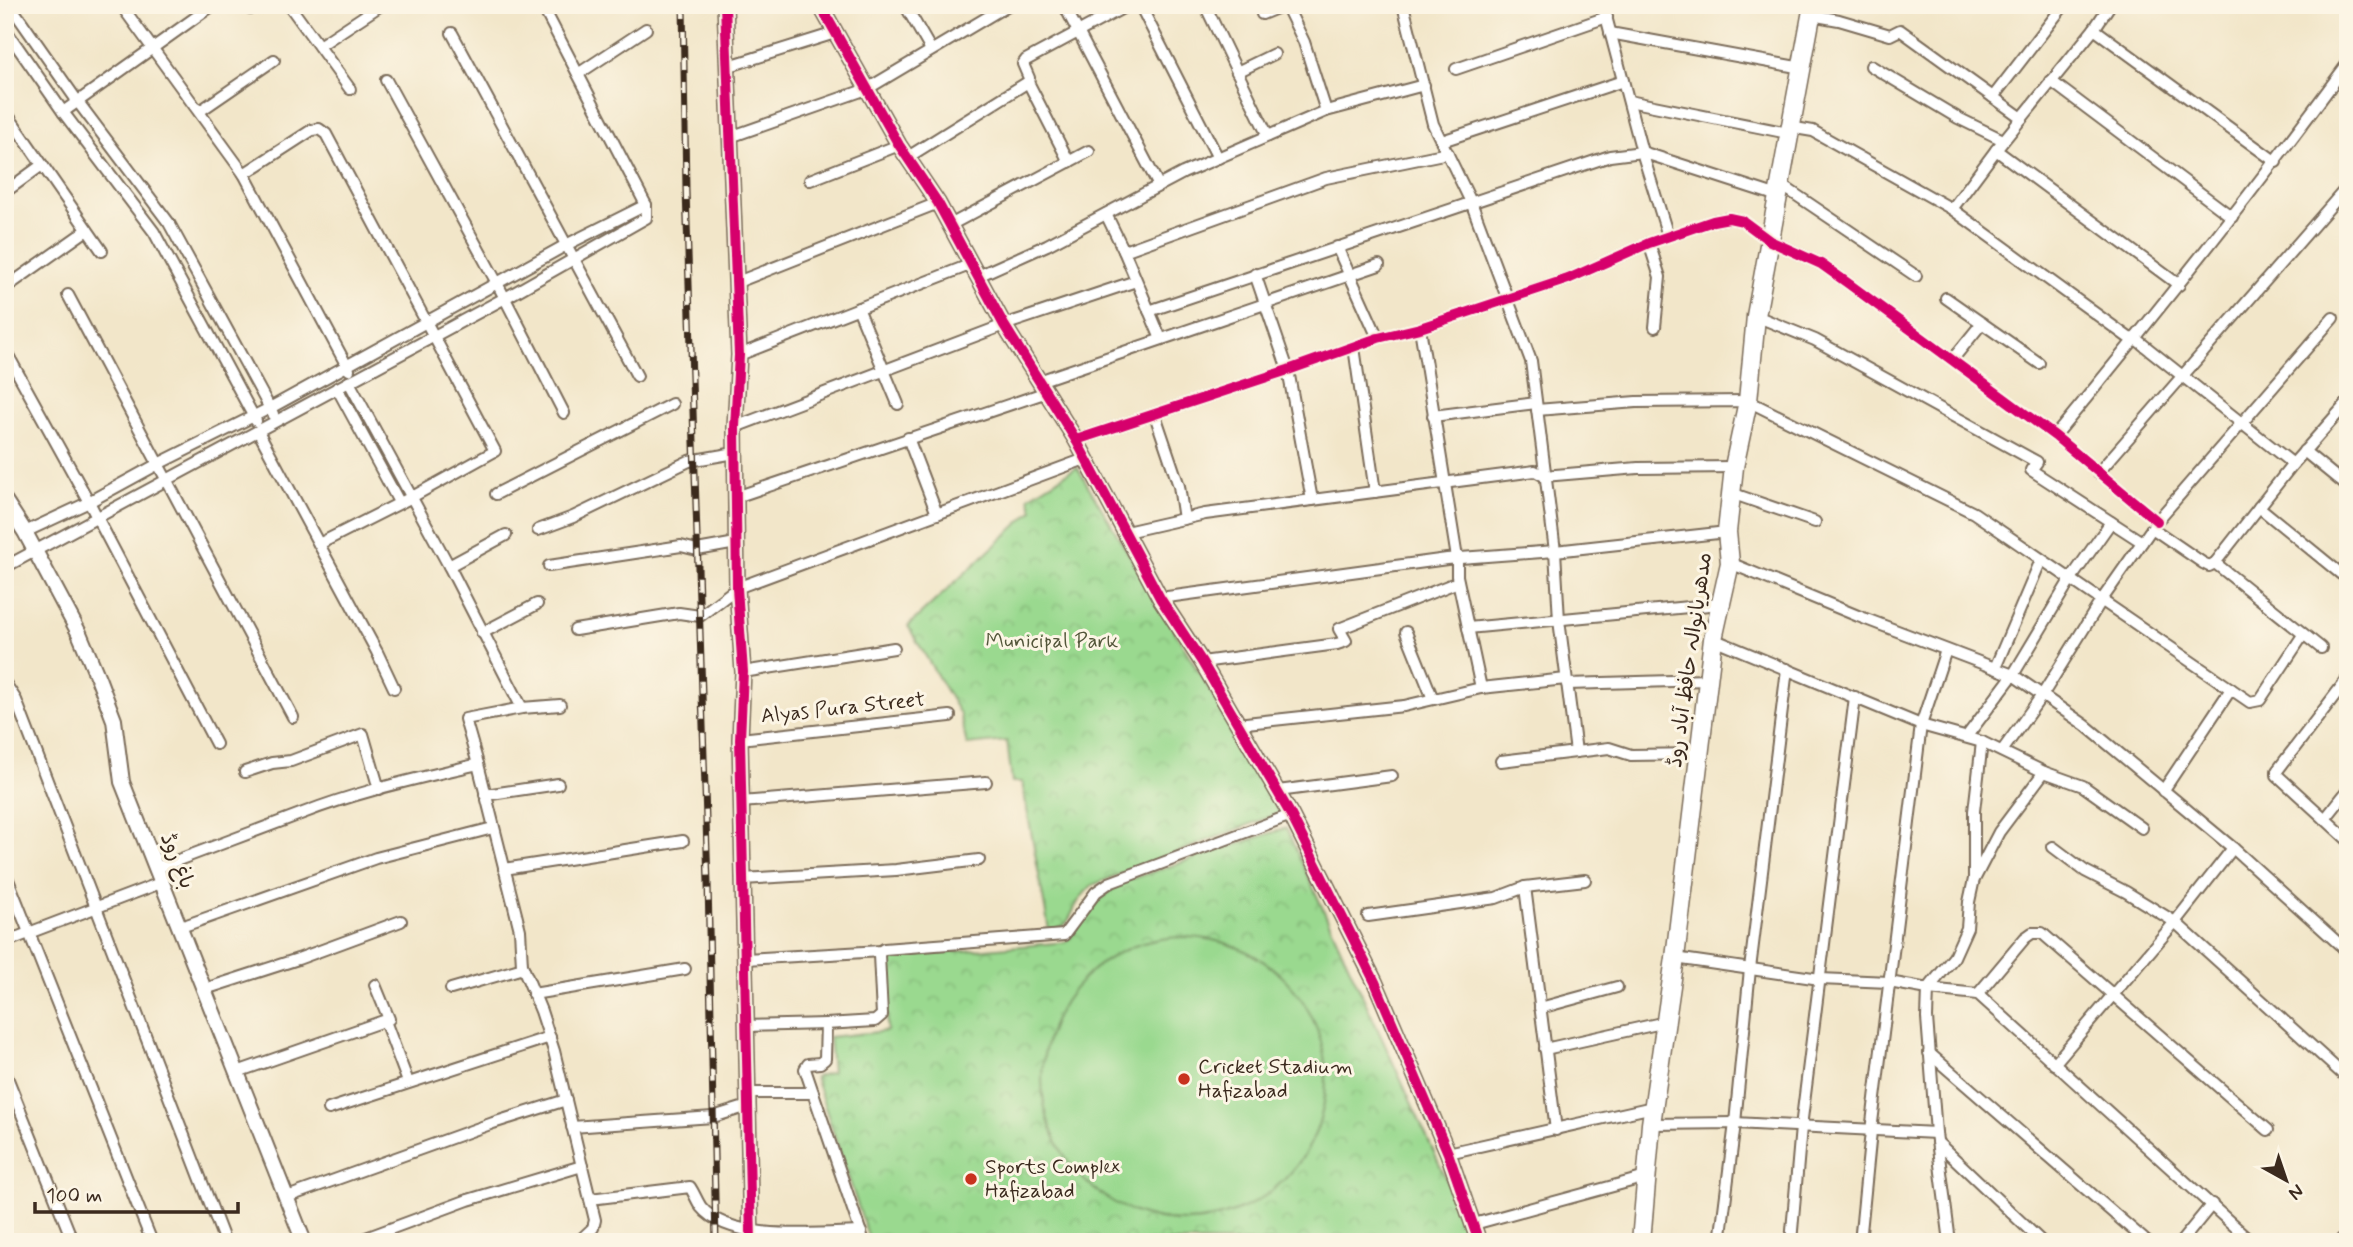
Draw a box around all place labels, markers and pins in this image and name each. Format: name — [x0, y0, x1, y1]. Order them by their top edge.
place label: Cricket Stadium Hafizabad — [1198, 1053, 1353, 1105]
marker: Cricket Stadium Hafizabad — [1176, 1071, 1192, 1087]
place label: Sports Complex Hafizabad — [985, 1153, 1120, 1205]
marker: Sports Complex Hafizabad — [963, 1171, 979, 1187]

